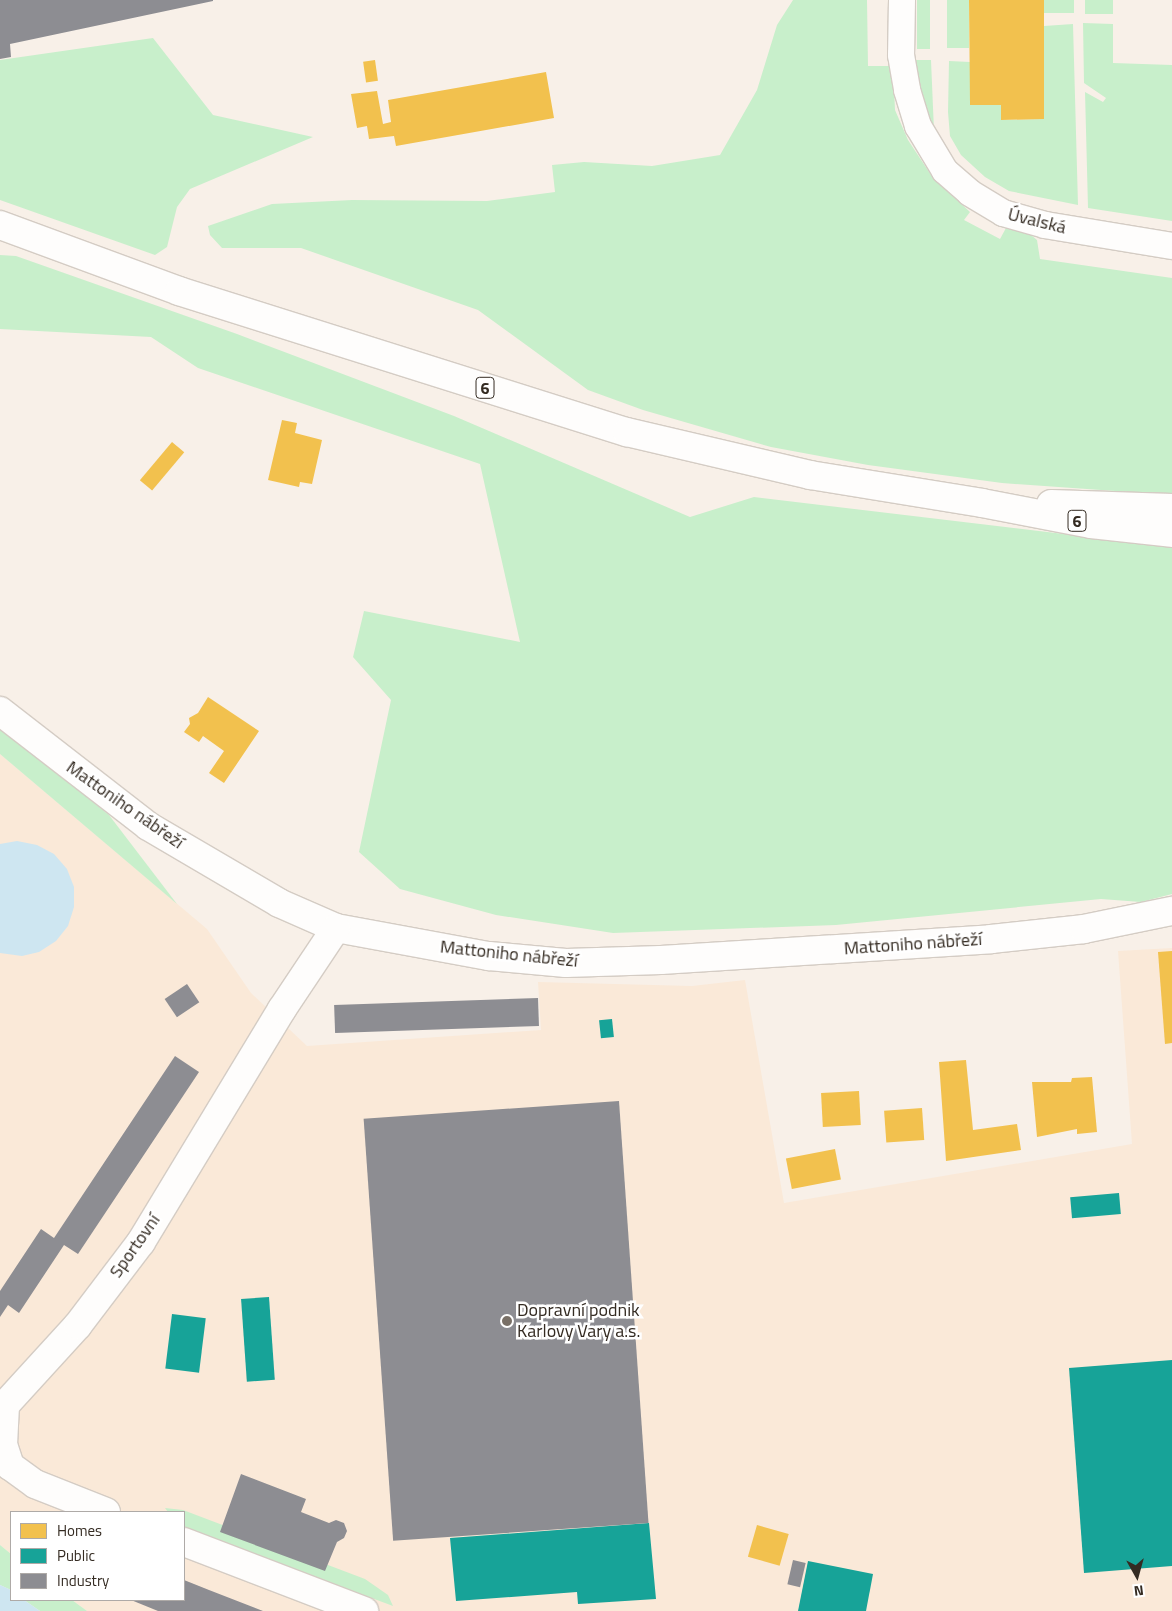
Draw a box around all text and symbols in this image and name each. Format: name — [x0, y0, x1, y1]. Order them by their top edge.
street label: Úvalská — [1006, 203, 1068, 239]
road number: 6 — [475, 374, 495, 402]
road number: 6 — [1067, 508, 1087, 534]
street label: Mattoniho nábřeží — [62, 756, 188, 854]
street label: Mattoniho nábřeží — [843, 928, 983, 960]
street label: Mattoniho nábřeží — [439, 936, 579, 972]
street label: Sportovní — [105, 1210, 165, 1282]
place label: Dopravní podnik Karlovy Vary a.s. — [517, 1300, 640, 1342]
marker: Dopravní podnik Karlovy Vary a.s. — [501, 1315, 513, 1327]
legend — [10, 1511, 185, 1601]
text: Homes — [57, 1519, 102, 1542]
text: Public — [57, 1544, 95, 1567]
north arrow — [1112, 1551, 1162, 1601]
text: Industry — [57, 1569, 109, 1592]
text: N — [1133, 1580, 1145, 1602]

